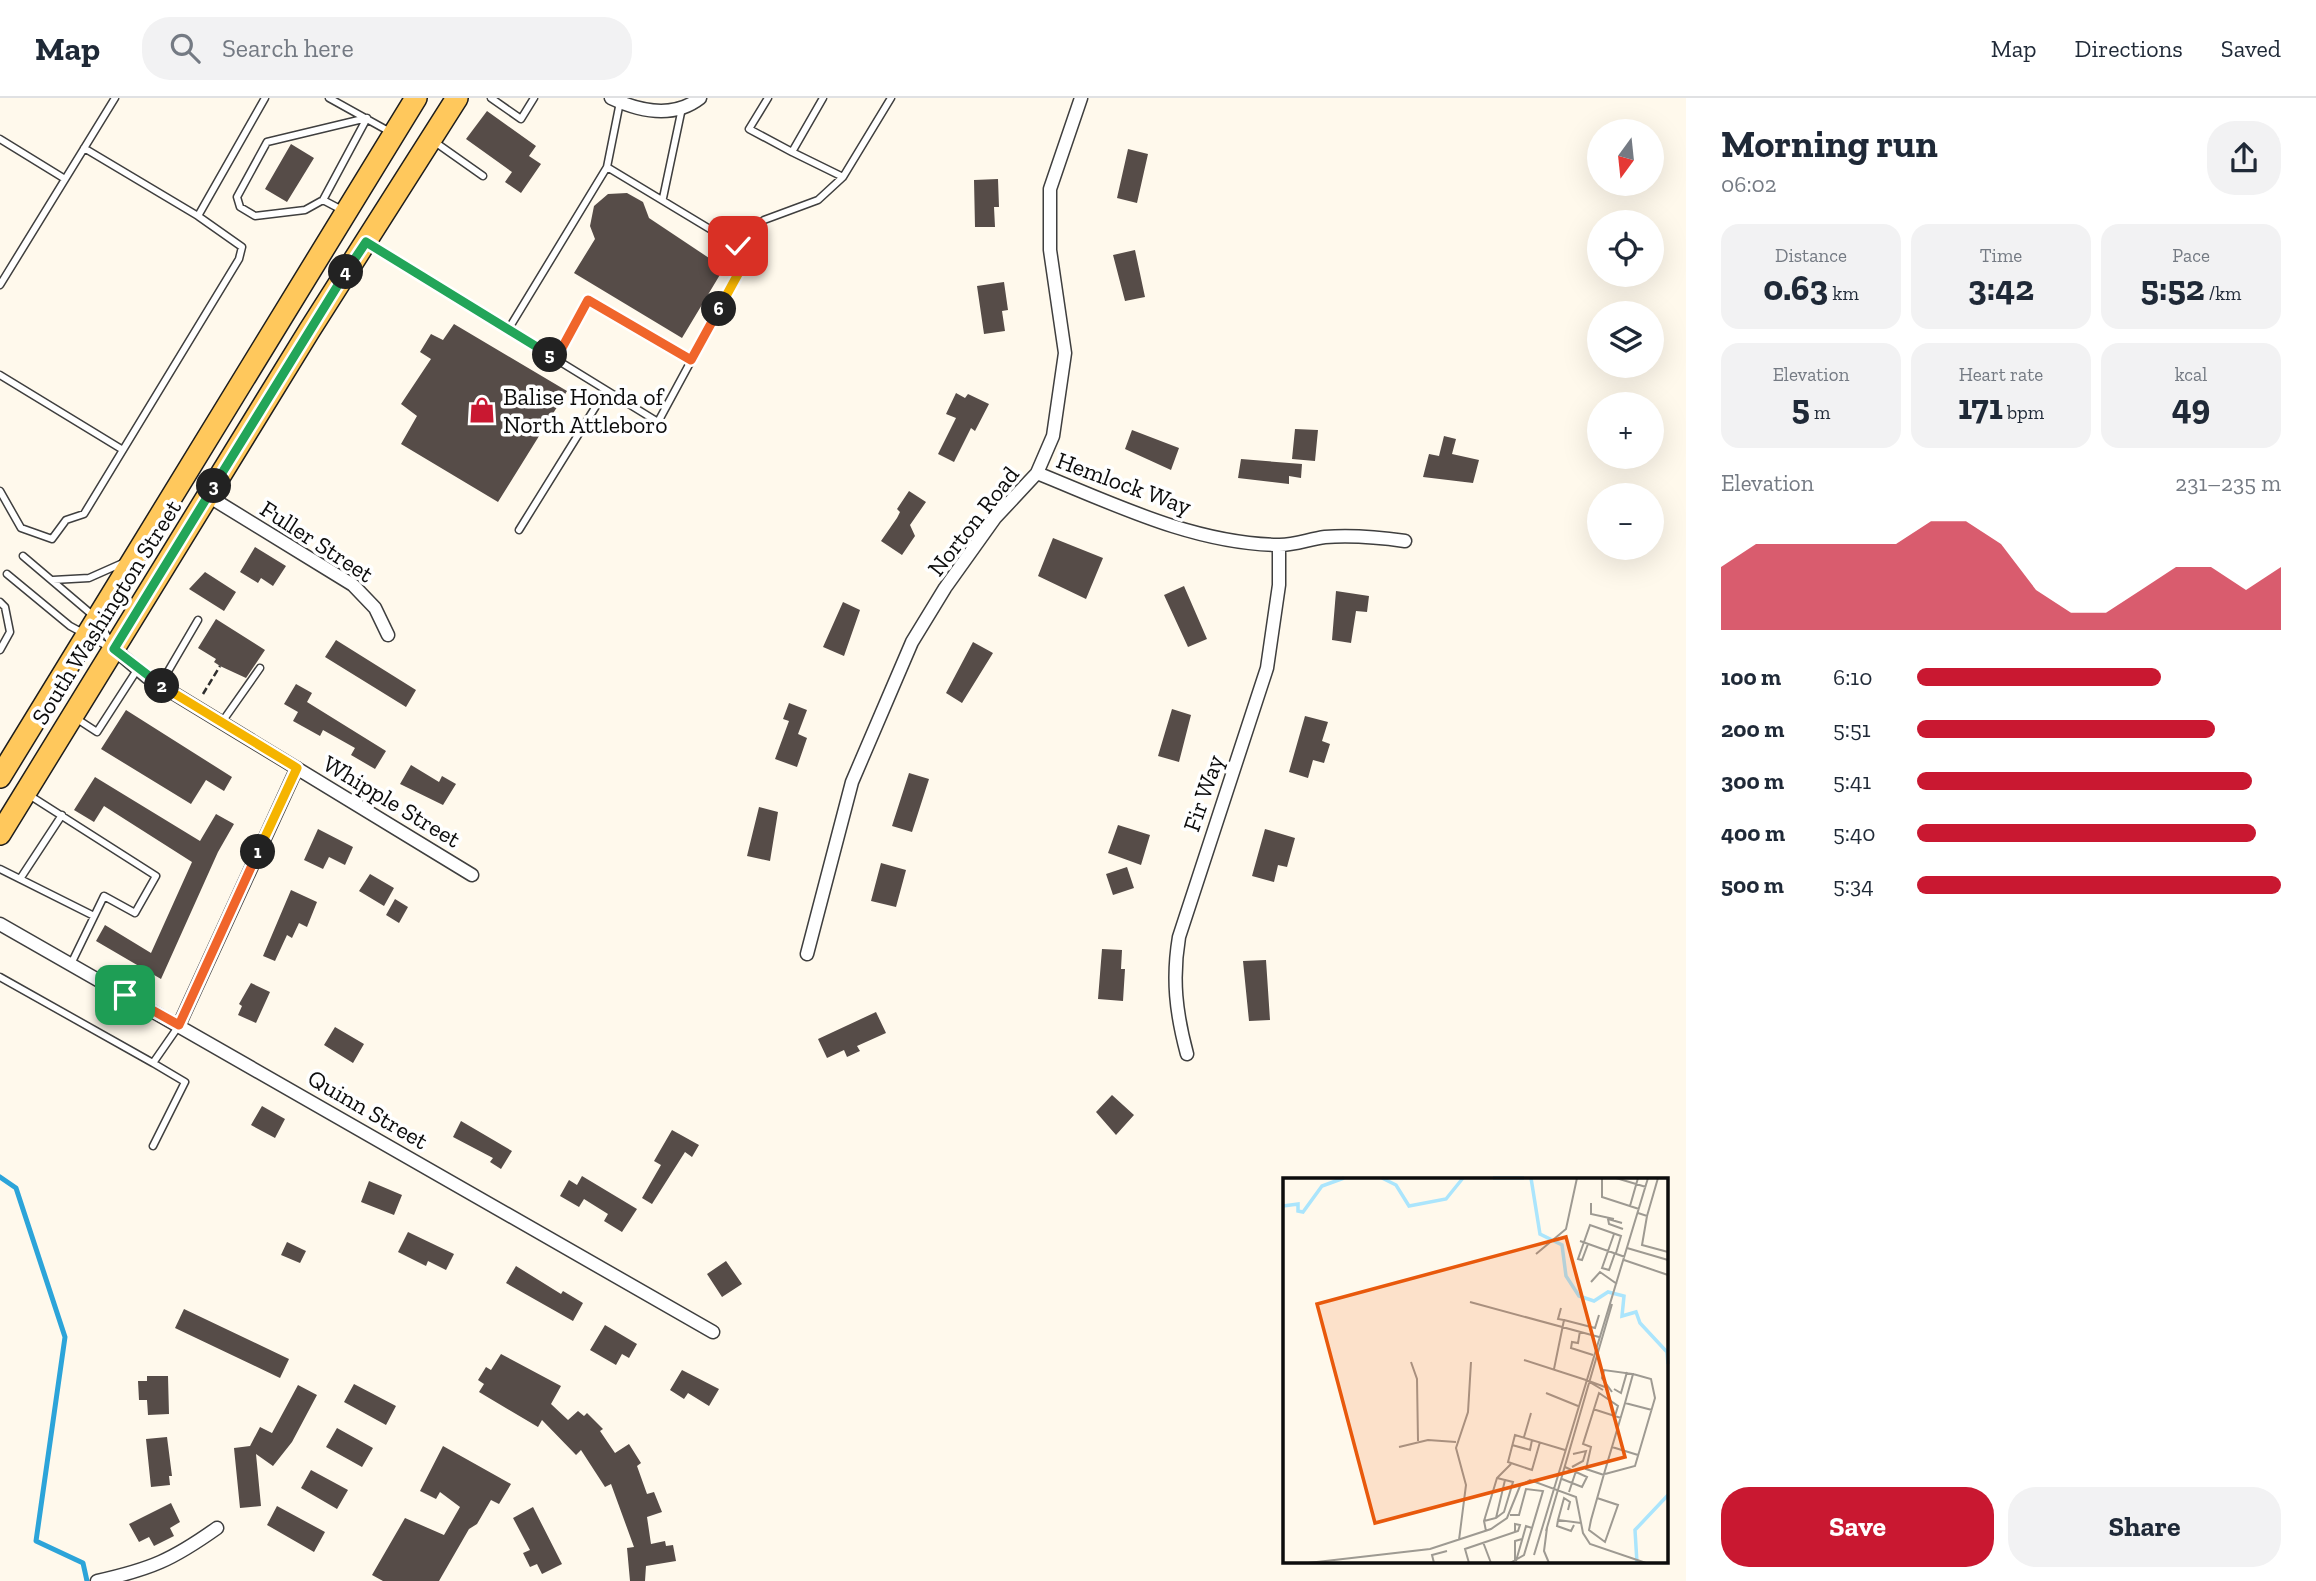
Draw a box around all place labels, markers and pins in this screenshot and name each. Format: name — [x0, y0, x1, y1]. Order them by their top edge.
pin — [708, 216, 768, 276]
pin: 4 — [328, 254, 364, 290]
pin: 6 — [702, 292, 736, 326]
pin: 5 — [532, 338, 568, 372]
place label: Balise Honda of North Attleboro — [503, 382, 668, 439]
shop icon: Balise Honda of North Attleboro — [467, 395, 497, 425]
pin: 3 — [196, 468, 232, 504]
pin: 2 — [144, 668, 180, 704]
pin: 1 — [240, 834, 276, 870]
pin — [95, 965, 155, 1025]

